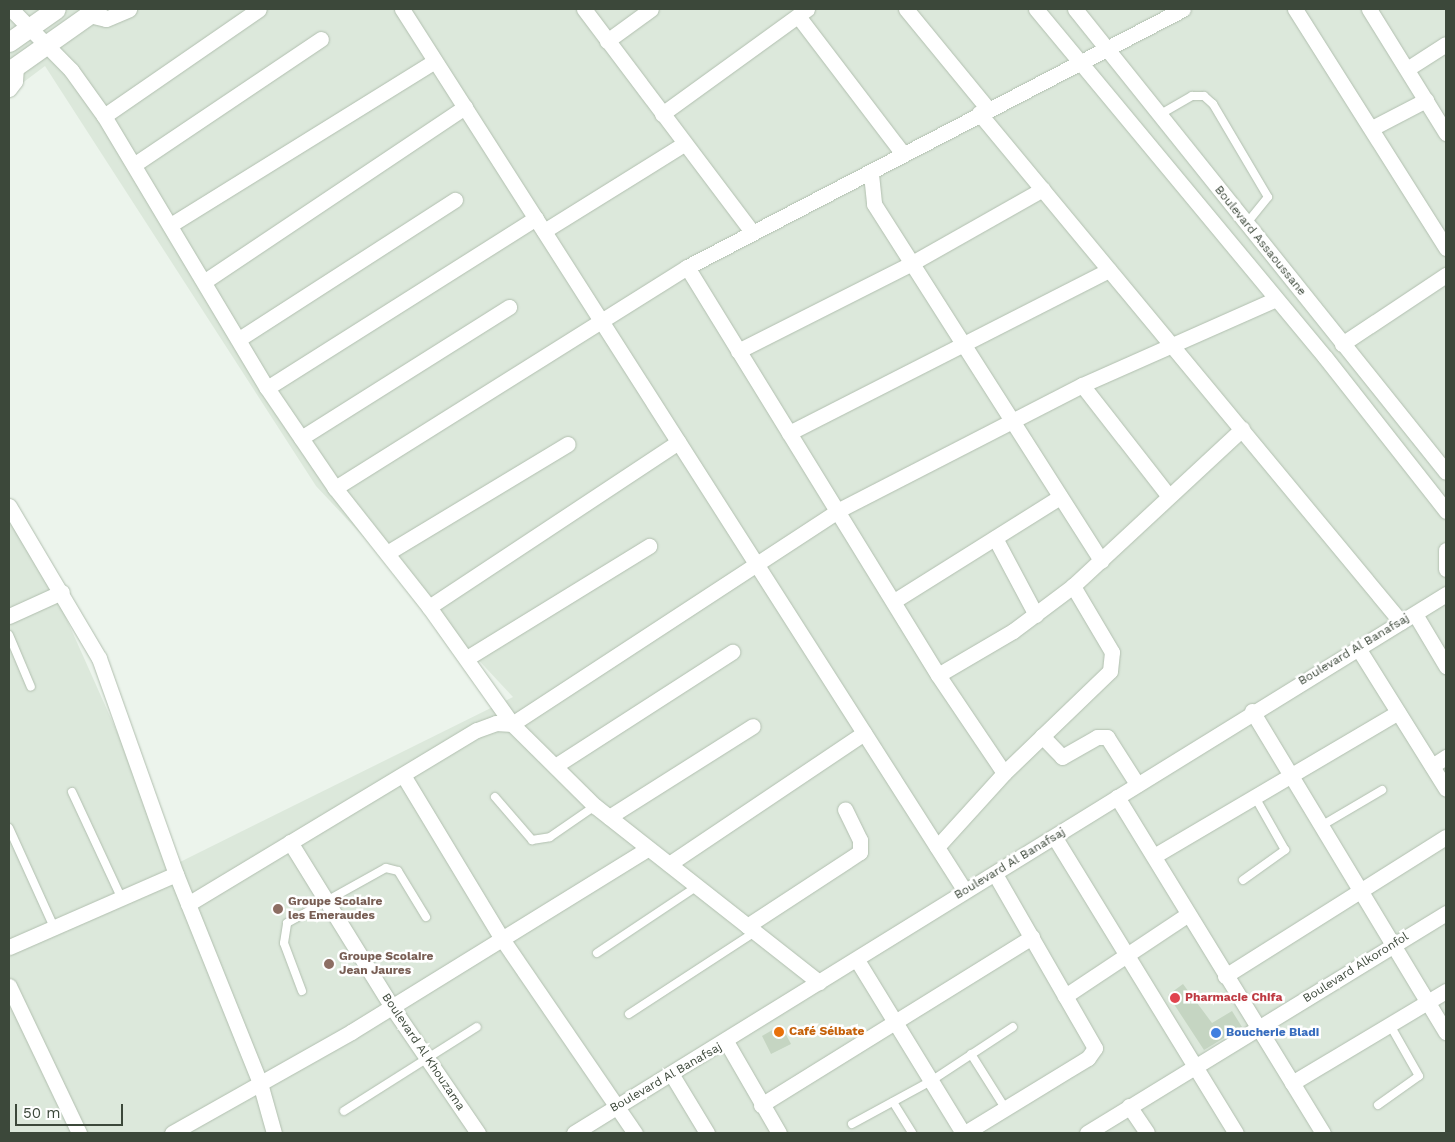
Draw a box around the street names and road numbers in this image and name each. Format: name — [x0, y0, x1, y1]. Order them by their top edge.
street label: Boulevard Assaoussane — [1211, 183, 1309, 299]
street label: Boulevard Al Banafsaj — [1296, 611, 1412, 689]
street label: Boulevard Al Banafsaj — [952, 825, 1068, 903]
street label: Boulevard Alkoronfol — [1300, 930, 1412, 1006]
street label: Boulevard Al Khouzama — [378, 990, 468, 1114]
street label: Boulevard Al Banafsaj — [607, 1040, 725, 1116]

